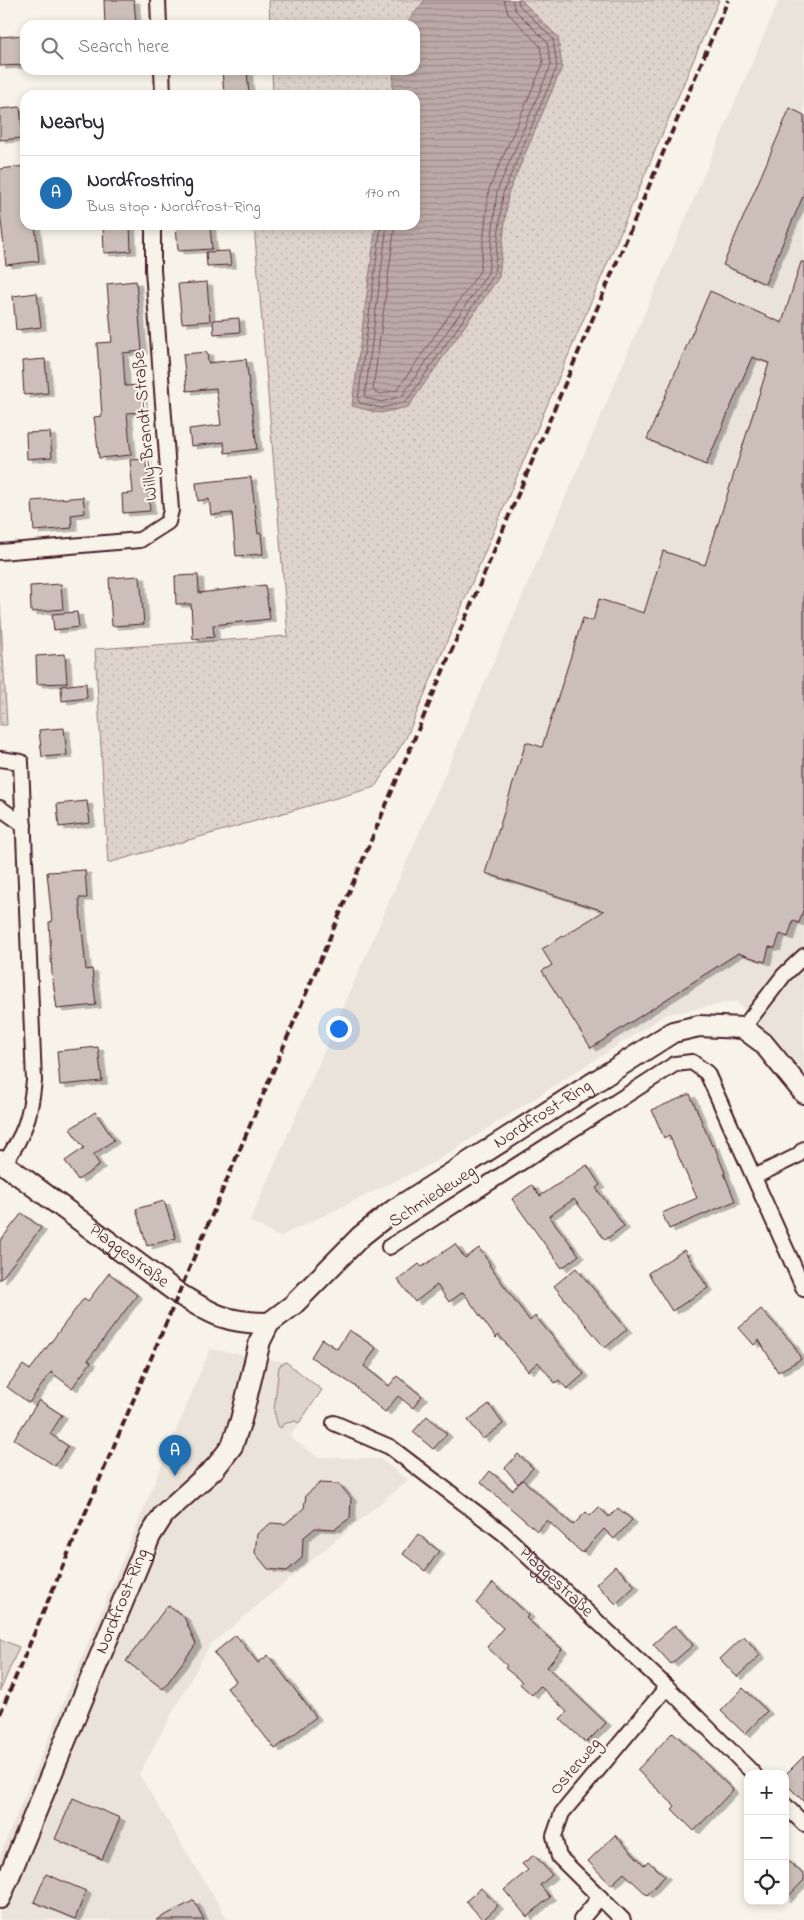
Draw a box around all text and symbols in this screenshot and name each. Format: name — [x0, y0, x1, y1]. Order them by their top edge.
search box — [20, 20, 420, 75]
icon: search — [38, 34, 66, 62]
text: Search here — [78, 34, 169, 61]
text: Nearby — [40, 108, 104, 138]
text: Nordfrostring — [87, 168, 194, 195]
text: A — [51, 181, 61, 205]
text: 170 m — [365, 181, 400, 205]
text: Bus stop · Nordfrost-Ring — [87, 195, 261, 219]
street label: Willy-Brandt-Straße — [126, 349, 166, 502]
your location — [326, 1016, 352, 1042]
street label: Nordfrost-Ring — [489, 1074, 598, 1156]
street label: Schmiedeweg — [384, 1159, 482, 1236]
street label: Plaggestraße — [83, 1218, 175, 1296]
pin: A — [159, 1435, 191, 1476]
street label: Plaggestraße — [512, 1541, 600, 1625]
street label: Nordfrost-Ring — [89, 1545, 157, 1658]
street label: Osterweg — [544, 1732, 609, 1802]
map controls — [744, 1770, 789, 1905]
button: + — [744, 1770, 789, 1815]
button: − — [744, 1815, 789, 1860]
button: locate — [744, 1860, 789, 1905]

